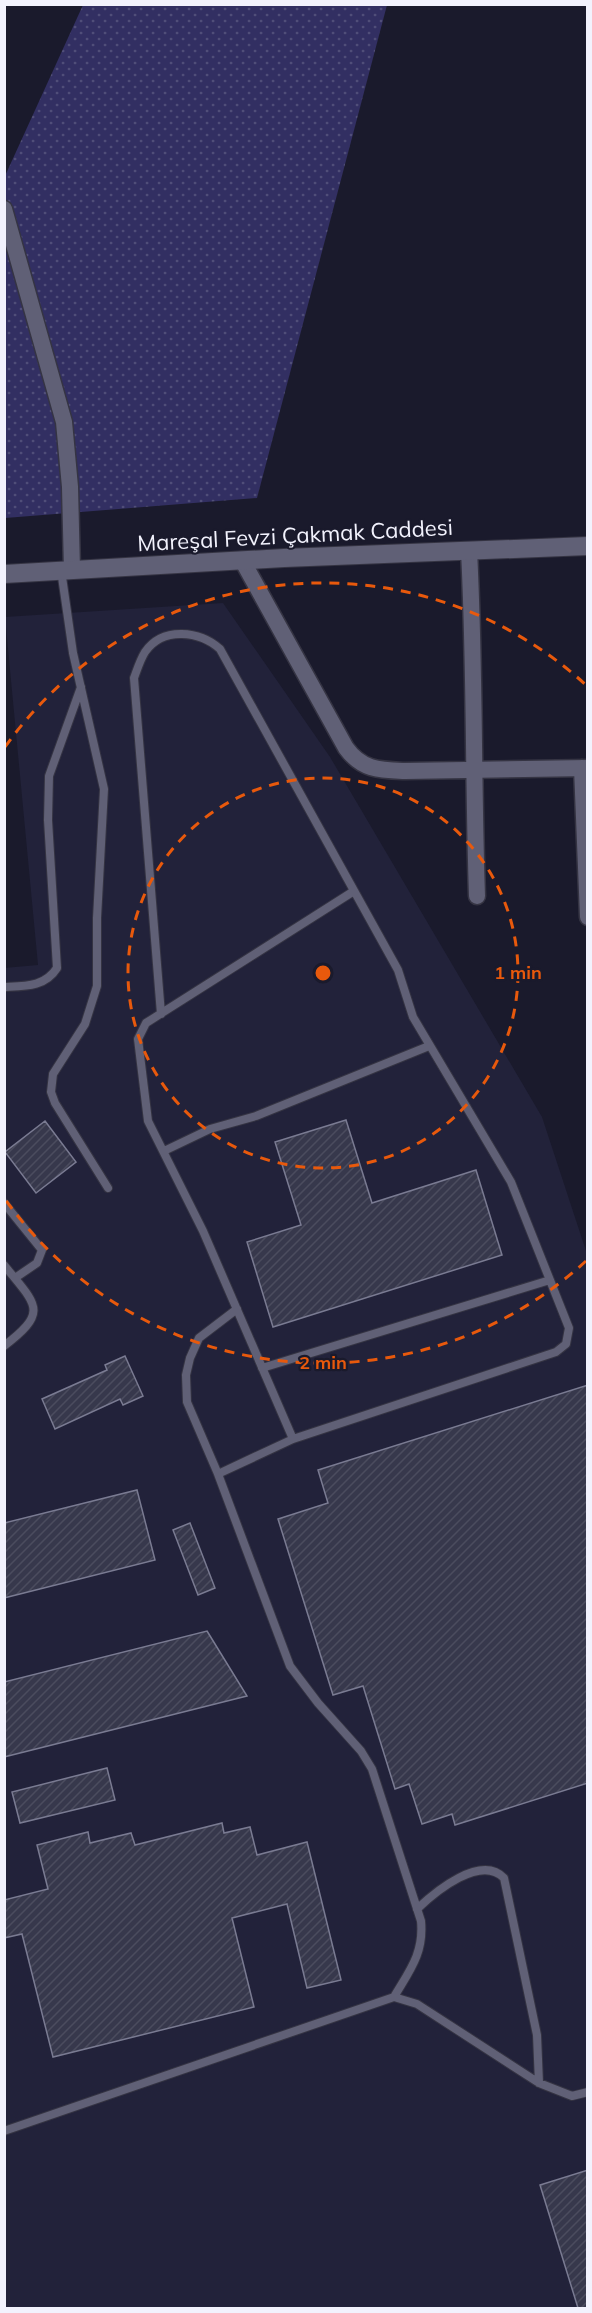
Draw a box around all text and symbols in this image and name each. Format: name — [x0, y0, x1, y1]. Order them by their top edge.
street label: Mareşal Fevzi Çakmak Caddesi — [137, 513, 453, 557]
text: 1 min — [494, 961, 542, 984]
centre of rings — [313, 963, 333, 983]
text: 2 min — [299, 1351, 347, 1374]

